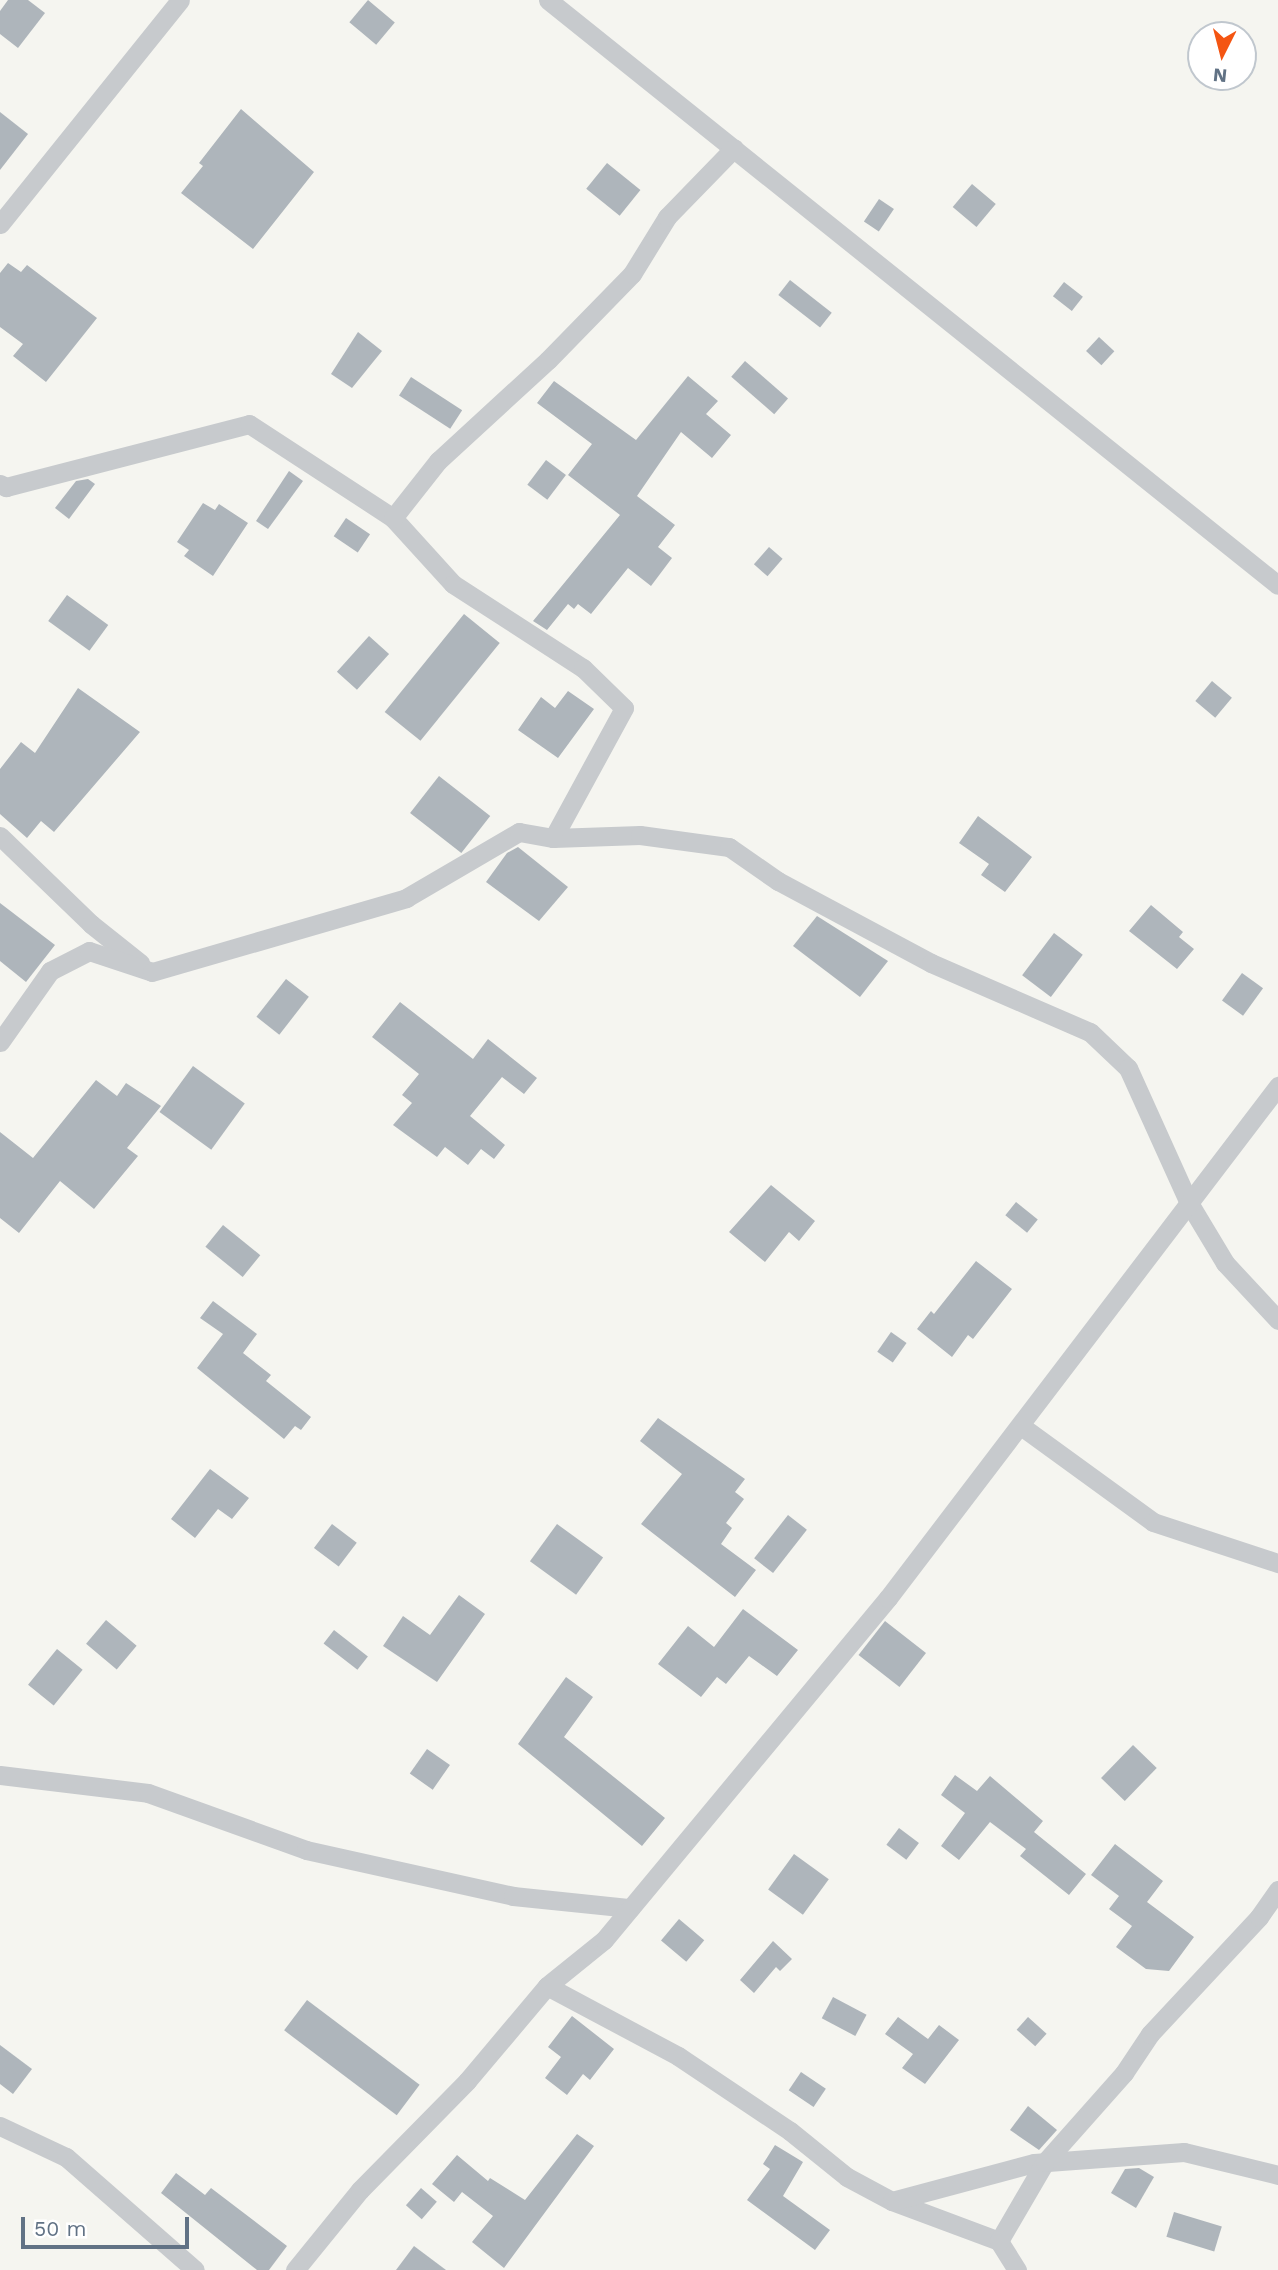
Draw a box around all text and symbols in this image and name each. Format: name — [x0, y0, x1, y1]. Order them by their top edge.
north arrow — [1187, 21, 1257, 91]
text: N — [1212, 63, 1228, 88]
scale bar — [24, 2204, 192, 2248]
text: 50 m — [34, 2216, 86, 2241]

